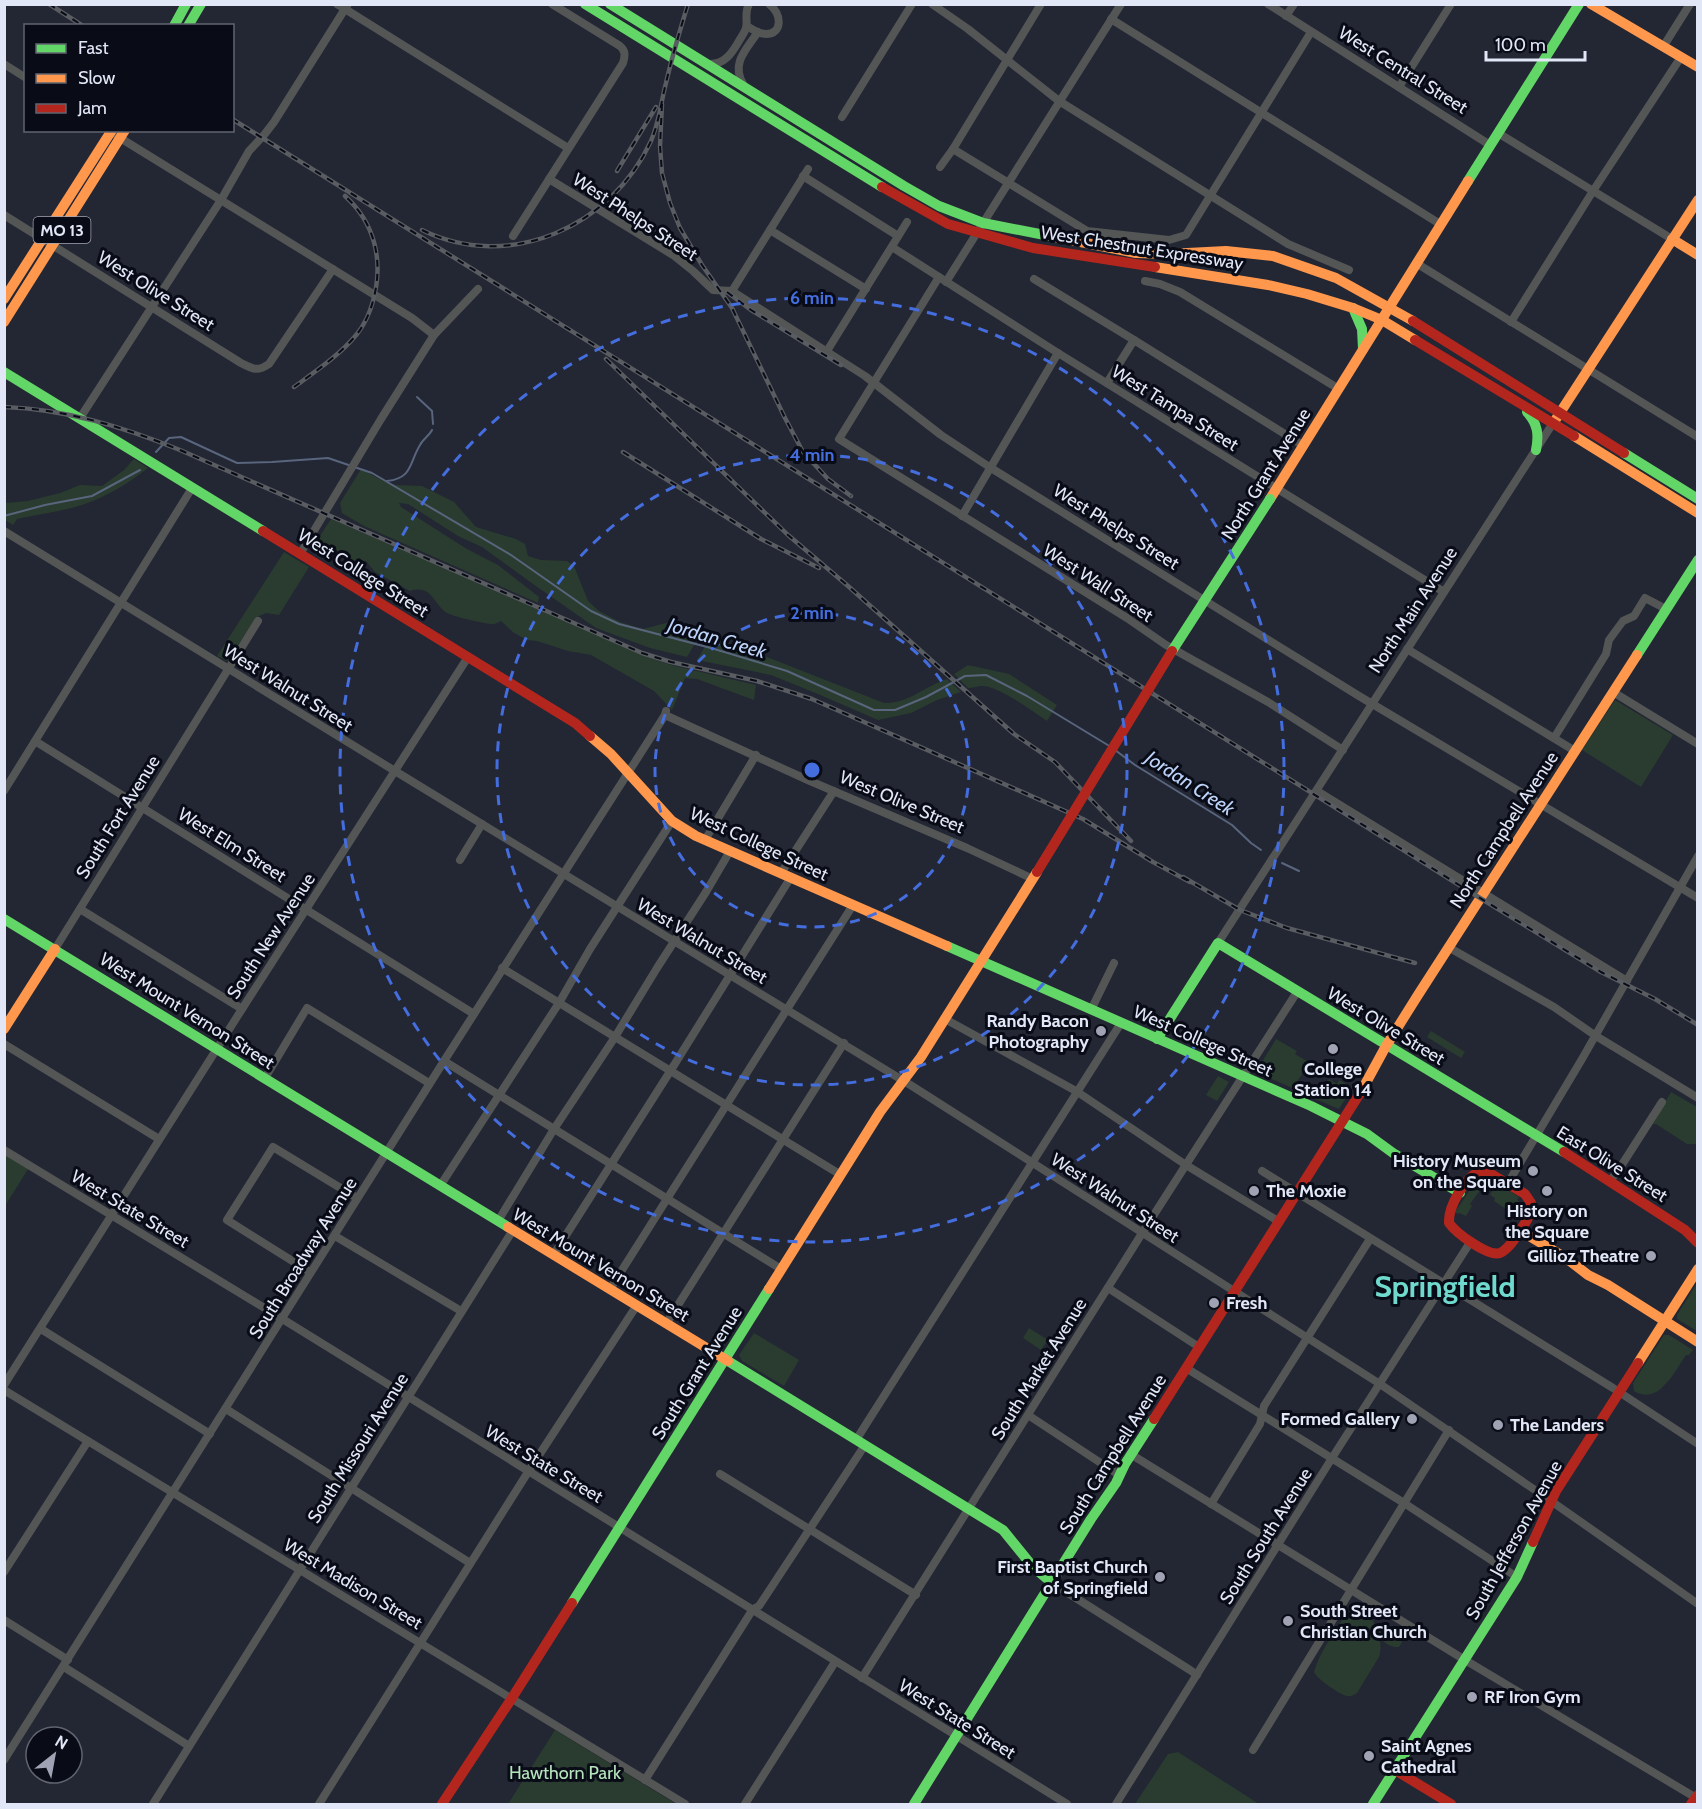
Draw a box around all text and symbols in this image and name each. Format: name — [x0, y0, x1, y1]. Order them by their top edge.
street label: West Central Street — [1334, 21, 1472, 119]
legend — [24, 24, 234, 132]
scale bar — [1486, 24, 1585, 62]
text: 100 m — [1495, 34, 1546, 56]
text: Fast — [78, 37, 109, 59]
text: Slow — [78, 67, 115, 89]
text: Jam — [77, 97, 107, 119]
street label: West Phelps Street — [568, 168, 702, 266]
road number: MO 13 — [34, 217, 90, 243]
street label: West Chestnut Expressway — [1039, 221, 1245, 275]
street label: West Olive Street — [94, 246, 218, 336]
text: 6 min — [790, 287, 834, 309]
street label: West Tampa Street — [1108, 360, 1242, 456]
street label: North Grant Avenue — [1217, 404, 1315, 544]
text: 4 min — [789, 444, 835, 466]
street label: West Phelps Street — [1049, 479, 1183, 575]
street label: West College Street — [294, 524, 432, 622]
street label: West Wall Street — [1039, 539, 1157, 627]
street label: North Main Avenue — [1364, 543, 1462, 677]
text: 2 min — [790, 602, 834, 624]
water label: Jordan Creek — [663, 612, 770, 664]
street label: West Walnut Street — [219, 639, 357, 737]
water label: Jordan Creek — [1139, 744, 1240, 821]
street label: North Campbell Avenue — [1445, 748, 1563, 912]
street label: South Fort Avenue — [71, 751, 165, 883]
centre of rings — [802, 760, 822, 780]
street label: West Olive Street — [836, 766, 968, 838]
street label: West College Street — [686, 802, 832, 886]
street label: West Elm Street — [174, 803, 290, 887]
street label: South New Avenue — [222, 869, 320, 1003]
street label: West Walnut Street — [633, 893, 771, 989]
street label: West Mount Vernon Street — [96, 948, 278, 1074]
street label: West Olive Street — [1323, 982, 1449, 1070]
street label: West College Street — [1130, 1000, 1276, 1082]
place label: Randy Bacon Photography — [986, 1010, 1089, 1053]
marker: Randy Bacon Photography — [1094, 1024, 1108, 1038]
marker: College Station 14 — [1326, 1042, 1340, 1056]
place label: College Station 14 — [1294, 1058, 1372, 1101]
street label: East Olive Street — [1553, 1121, 1671, 1207]
street label: West Walnut Street — [1047, 1148, 1183, 1248]
place label: History Museum on the Square — [1393, 1150, 1521, 1193]
marker: History Museum on the Square — [1526, 1164, 1540, 1178]
street label: West State Street — [67, 1165, 193, 1253]
street label: South Broadway Avenue — [244, 1173, 362, 1343]
place label: The Moxie — [1266, 1180, 1346, 1202]
marker: The Moxie — [1247, 1184, 1261, 1198]
marker: History on the Square — [1540, 1184, 1554, 1198]
place label: History on the Square — [1505, 1200, 1589, 1243]
street label: West Mount Vernon Street — [509, 1204, 693, 1326]
place label: Gillioz Theatre — [1527, 1245, 1639, 1267]
marker: Gillioz Theatre — [1644, 1249, 1658, 1263]
district label: Springfield — [1374, 1268, 1516, 1305]
place label: Fresh — [1226, 1292, 1267, 1314]
street label: South Market Avenue — [987, 1294, 1091, 1444]
marker: Fresh — [1207, 1296, 1221, 1310]
street label: South Grant Avenue — [647, 1302, 747, 1444]
street label: South Missouri Avenue — [303, 1369, 413, 1527]
street label: South Campbell Avenue — [1055, 1370, 1171, 1538]
place label: Formed Gallery — [1281, 1408, 1400, 1430]
marker: Formed Gallery — [1405, 1412, 1419, 1426]
place label: The Landers — [1510, 1414, 1605, 1436]
marker: The Landers — [1491, 1418, 1505, 1432]
street label: West State Street — [481, 1420, 607, 1508]
street label: South Jefferson Avenue — [1461, 1457, 1567, 1623]
street label: South South Avenue — [1215, 1464, 1317, 1608]
street label: West Madison Street — [280, 1534, 426, 1634]
place label: First Baptist Church of Springfield — [997, 1556, 1148, 1599]
marker: First Baptist Church of Springfield — [1153, 1570, 1167, 1584]
place label: South Street Christian Church — [1300, 1600, 1427, 1643]
marker: South Street Christian Church — [1281, 1614, 1295, 1628]
street label: West State Street — [895, 1674, 1019, 1764]
place label: RF Iron Gym — [1484, 1686, 1581, 1708]
marker: RF Iron Gym — [1465, 1690, 1479, 1704]
north arrow — [24, 1725, 84, 1785]
text: N — [52, 1732, 71, 1754]
place label: Saint Agnes Cathedral — [1381, 1735, 1472, 1778]
marker: Saint Agnes Cathedral — [1362, 1749, 1376, 1763]
park label: Hawthorn Park — [509, 1762, 622, 1784]

